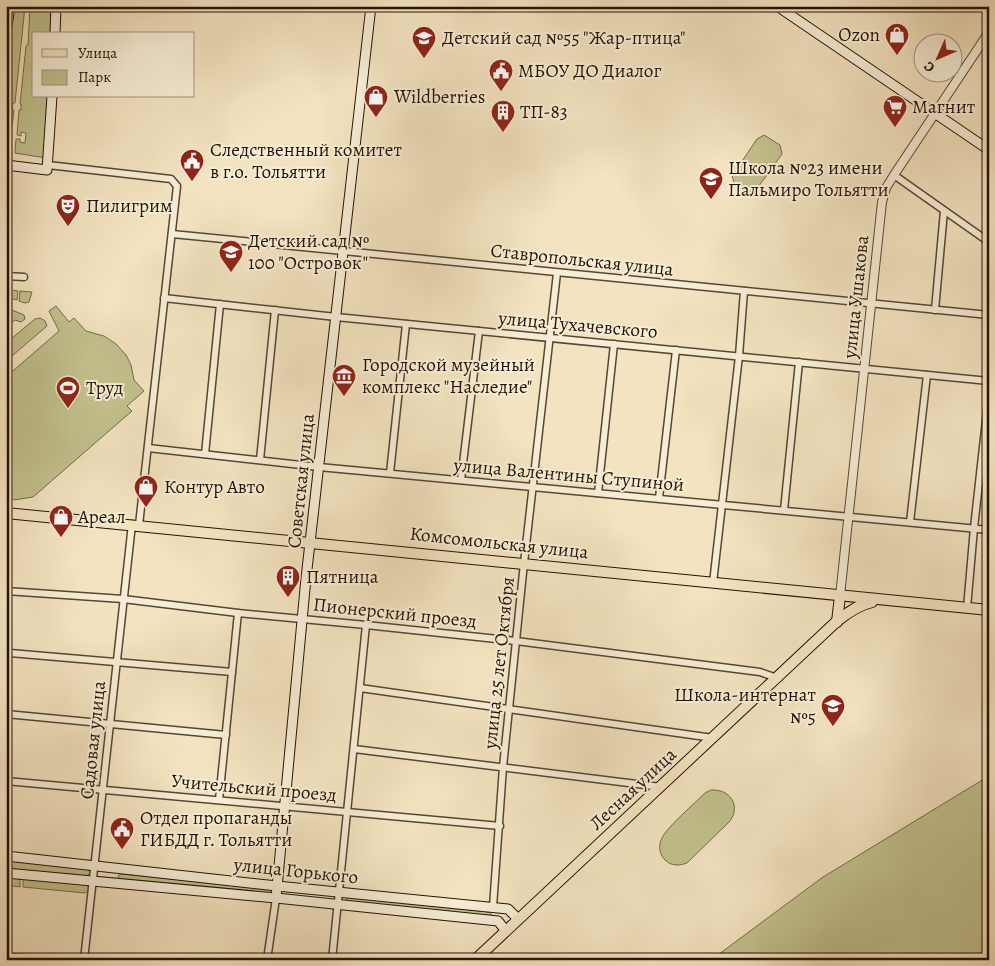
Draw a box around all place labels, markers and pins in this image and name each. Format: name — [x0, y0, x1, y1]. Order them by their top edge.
place label: Ozon — [838, 22, 880, 48]
shop icon: Ozon — [884, 22, 910, 56]
school or university icon: Детский сад №55 "Жар-птица" — [411, 25, 437, 59]
place label: Детский сад №55 "Жар-птица" — [442, 25, 686, 51]
public building icon: МБОУ ДО Диалог — [488, 58, 514, 92]
place label: МБОУ ДО Диалог — [518, 58, 661, 84]
shop icon: Wildberries — [363, 84, 389, 118]
place label: Wildberries — [393, 84, 485, 110]
supermarket icon: Магнит — [882, 94, 908, 128]
place label: Магнит — [912, 94, 976, 120]
building icon: ТП-83 — [490, 99, 516, 133]
place label: ТП-83 — [520, 99, 568, 125]
place label: Следственный комитет в г.о. Тольятти — [210, 137, 402, 185]
public building icon: Следственный комитет в г.о. Тольятти — [179, 148, 205, 182]
place label: Школа №23 имени Пальмиро Тольятти — [728, 155, 889, 203]
school or university icon: Школа №23 имени Пальмиро Тольятти — [698, 166, 724, 200]
theatre icon: Пилигрим — [55, 193, 81, 227]
place label: Пилигрим — [86, 193, 173, 219]
place label: Детский сад № 100 "Островок" — [248, 228, 369, 276]
school or university icon: Детский сад № 100 "Островок" — [218, 239, 244, 273]
place label: Городской музейный комплекс "Наследие" — [362, 352, 535, 400]
museum icon: Городской музейный комплекс "Наследие" — [331, 363, 357, 397]
sports icon: Труд — [55, 375, 81, 409]
place label: Труд — [86, 375, 123, 401]
shop icon: Контур Авто — [133, 474, 159, 508]
place label: Контур Авто — [164, 474, 265, 500]
shop icon: Ареал — [48, 504, 74, 538]
place label: Ареал — [77, 504, 126, 530]
building icon: Пятница — [275, 564, 301, 598]
place label: Пятница — [306, 564, 379, 590]
place label: Школа-интернат №5 — [674, 682, 817, 730]
school or university icon: Школа-интернат №5 — [820, 693, 846, 727]
place label: Отдел пропаганды ГИБДД г. Тольятти — [140, 805, 292, 853]
public building icon: Отдел пропаганды ГИБДД г. Тольятти — [109, 816, 135, 850]

